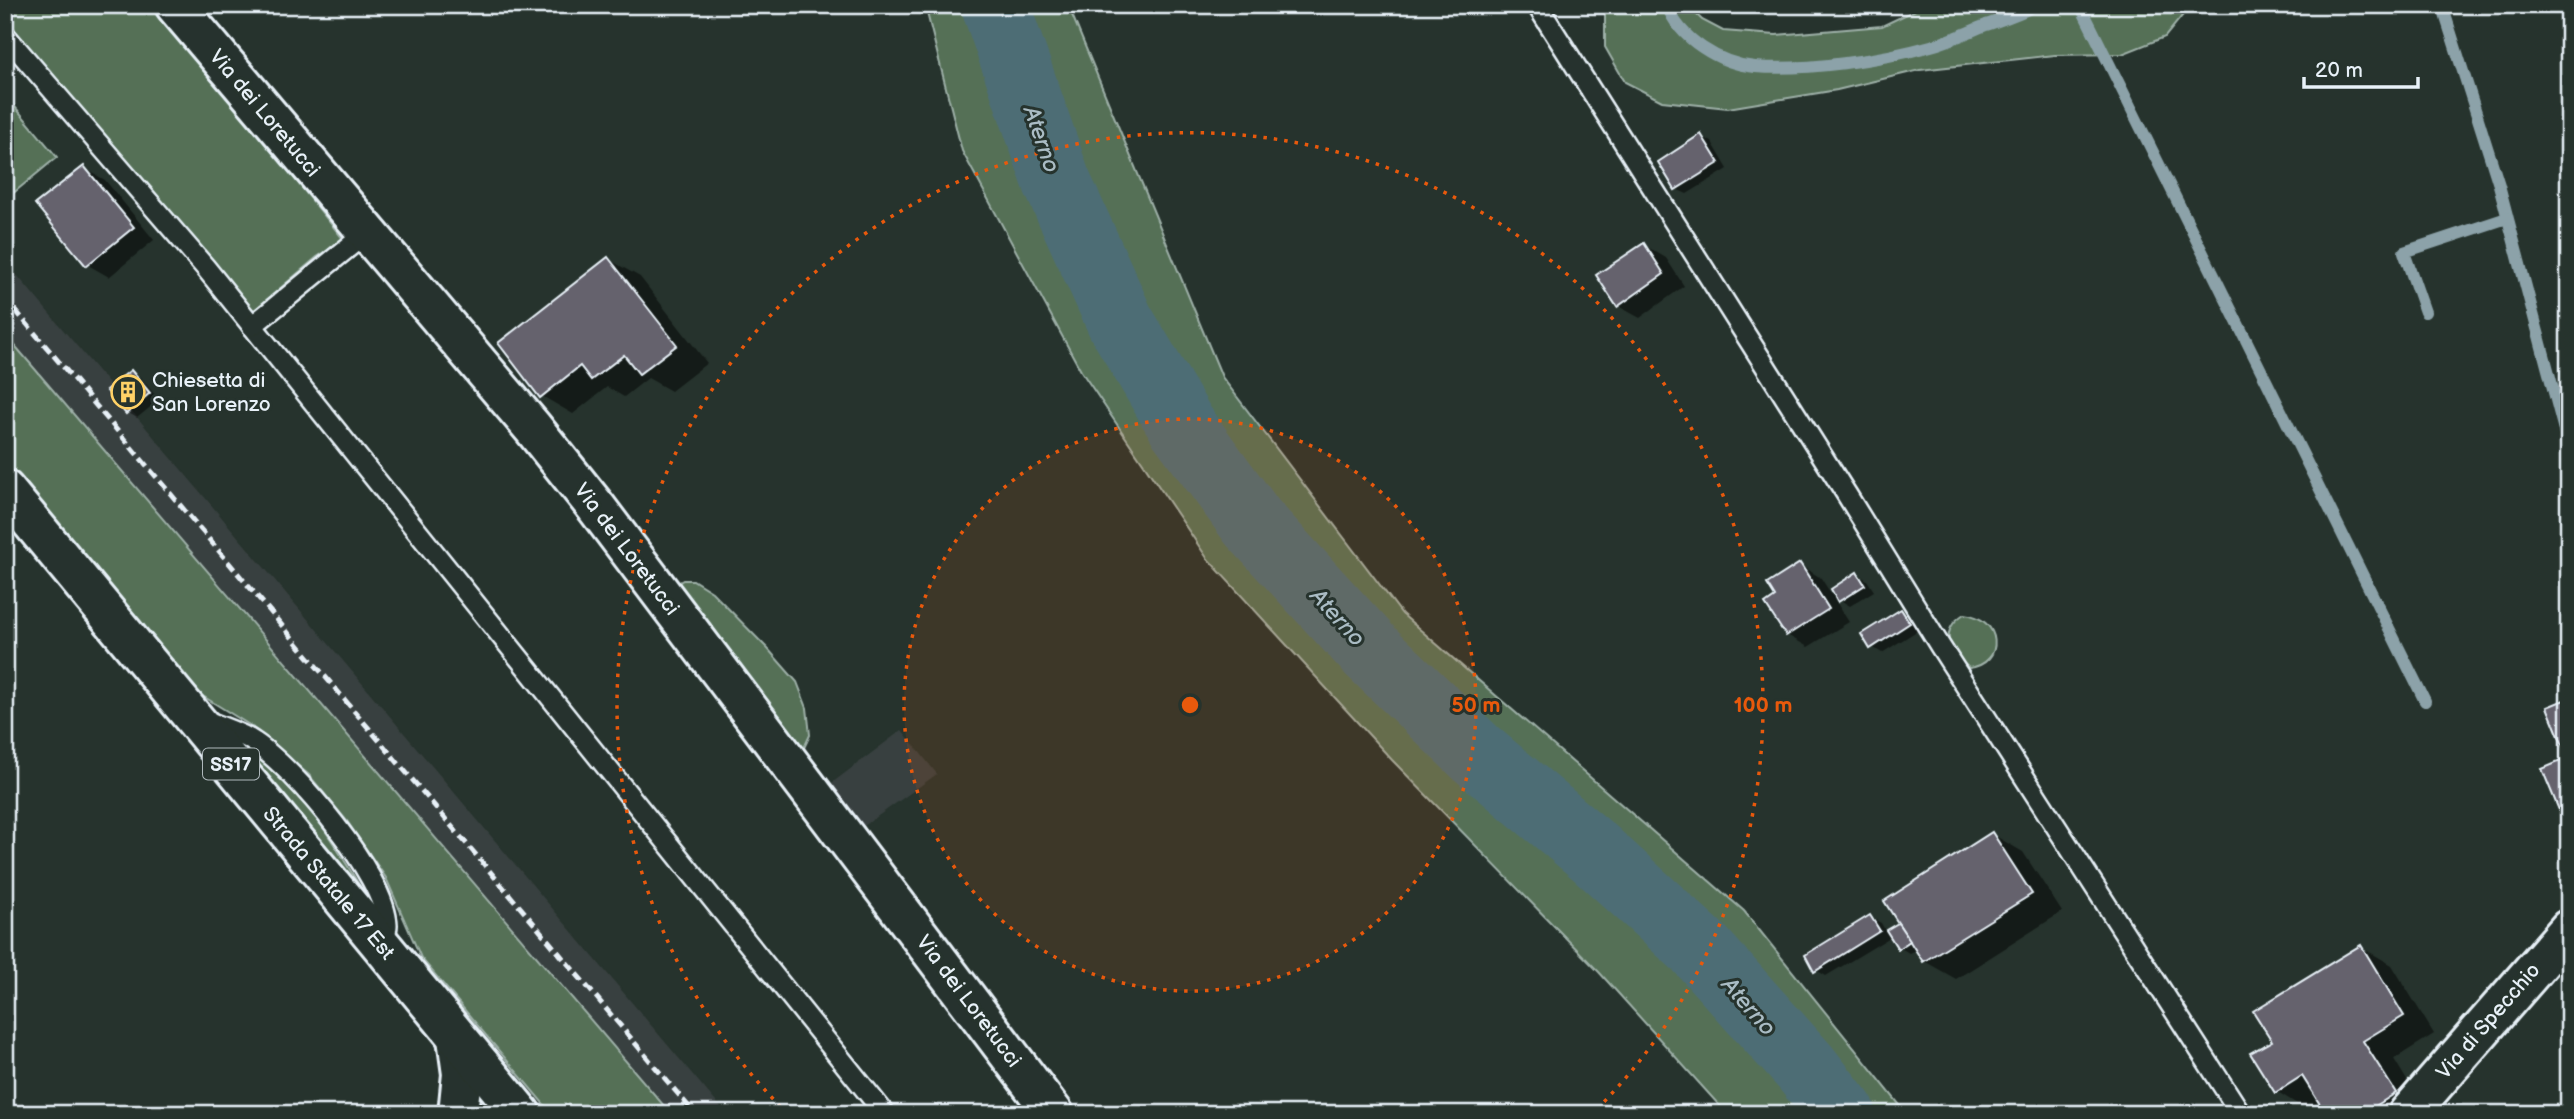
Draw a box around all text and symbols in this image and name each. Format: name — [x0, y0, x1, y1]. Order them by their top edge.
street label: Via dei Loretucci — [204, 44, 325, 182]
scale bar — [2304, 46, 2418, 90]
text: 20 m — [2315, 58, 2363, 83]
water label: Aterno — [1016, 101, 1065, 176]
place label: Chiesetta di San Lorenzo — [152, 368, 271, 417]
building icon: Chiesetta di San Lorenzo — [109, 373, 147, 411]
street label: Via dei Loretucci — [569, 478, 684, 620]
water label: Aterno — [1303, 582, 1371, 653]
centre of rings — [1178, 693, 1202, 717]
text: 50 m — [1452, 693, 1500, 718]
text: 100 m — [1734, 693, 1792, 718]
road number: SS17 — [203, 748, 259, 779]
street label: Strada Statale 17 Est — [257, 802, 400, 965]
street label: Via dei Loretucci — [911, 930, 1026, 1072]
street label: Via di Specchio — [2431, 958, 2546, 1085]
water label: Aterno — [1714, 971, 1781, 1042]

